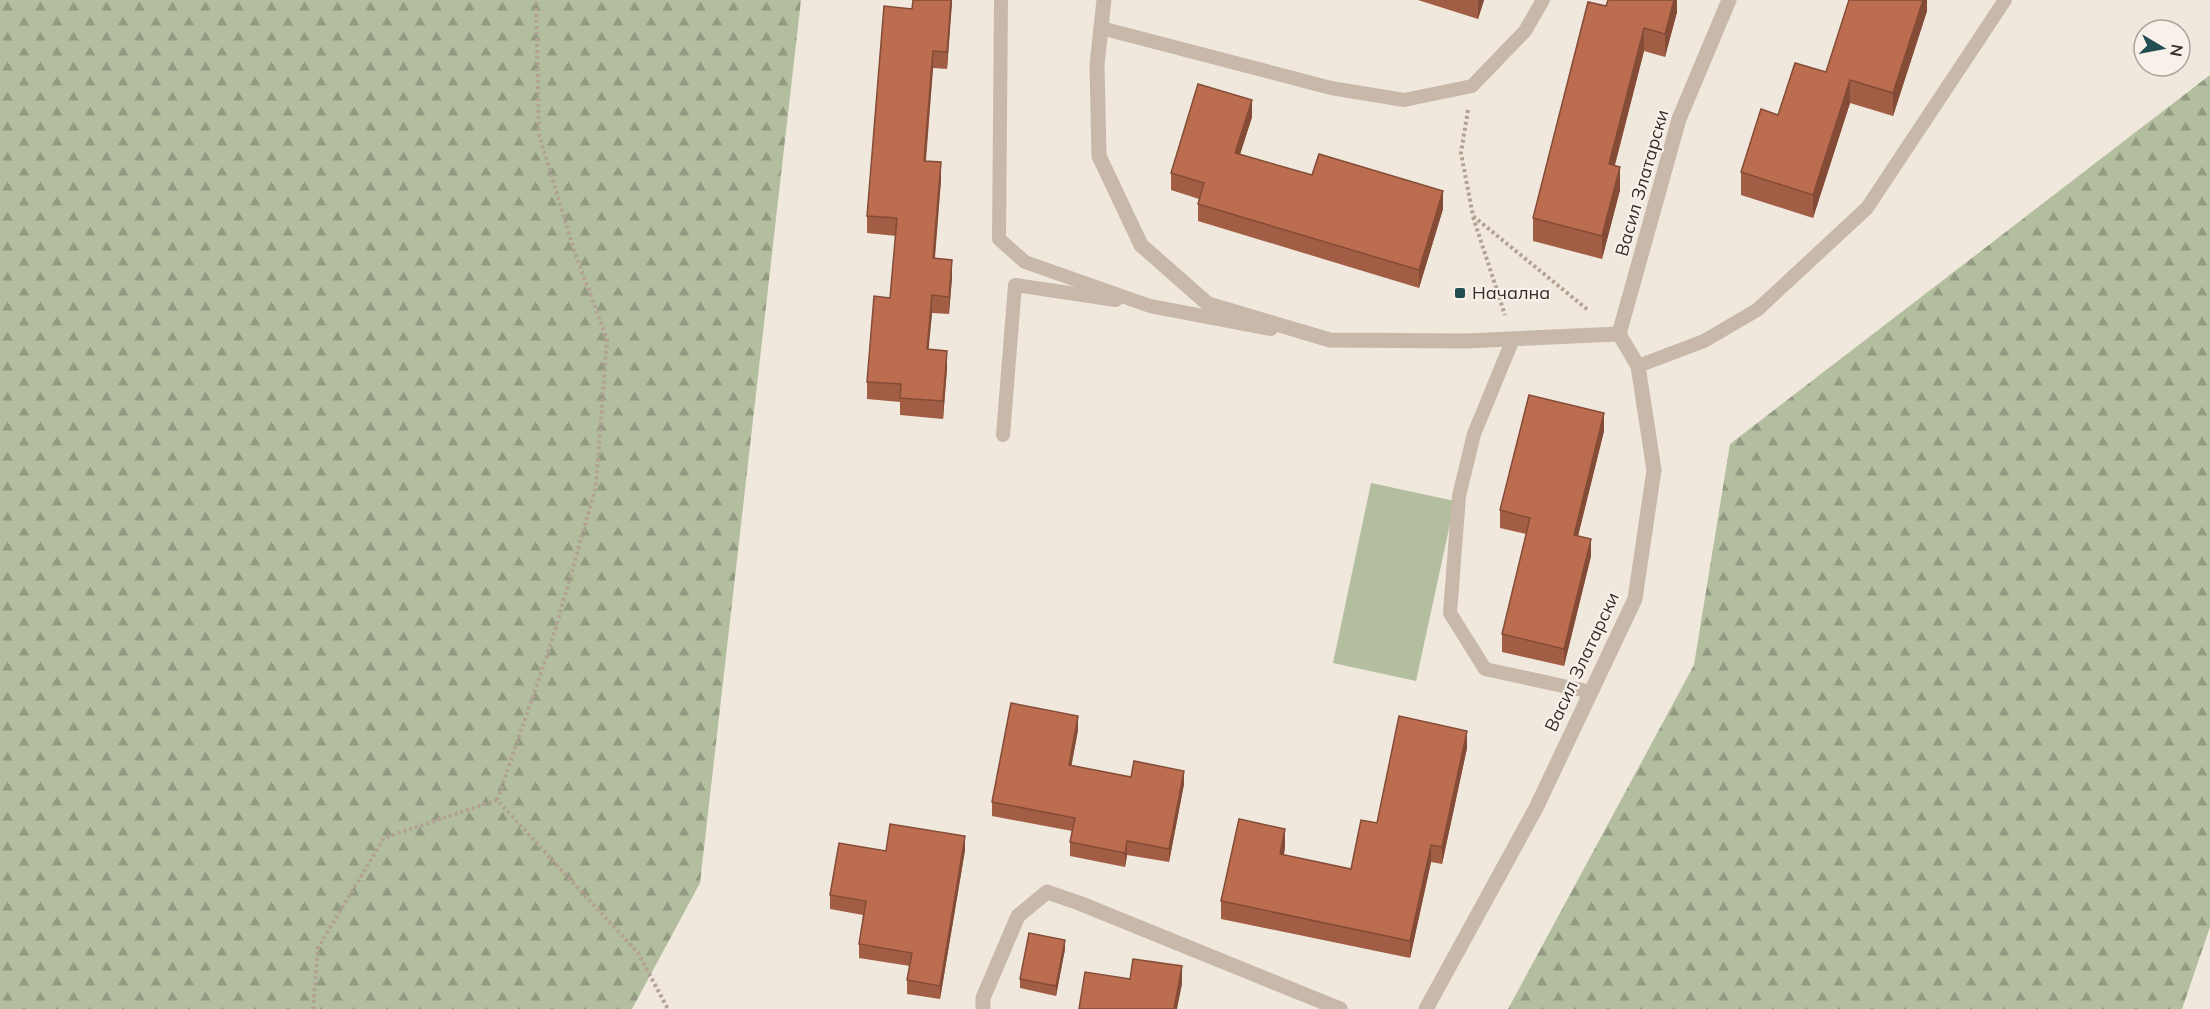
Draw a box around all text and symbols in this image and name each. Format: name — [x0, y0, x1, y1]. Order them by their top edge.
north arrow — [2132, 18, 2192, 78]
text: N — [2166, 43, 2188, 58]
street label: Васил Златарски — [1610, 107, 1673, 259]
place label: Начална — [1472, 281, 1550, 304]
marker: Начална — [1453, 286, 1467, 300]
street label: Васил Златарски — [1539, 588, 1624, 735]

